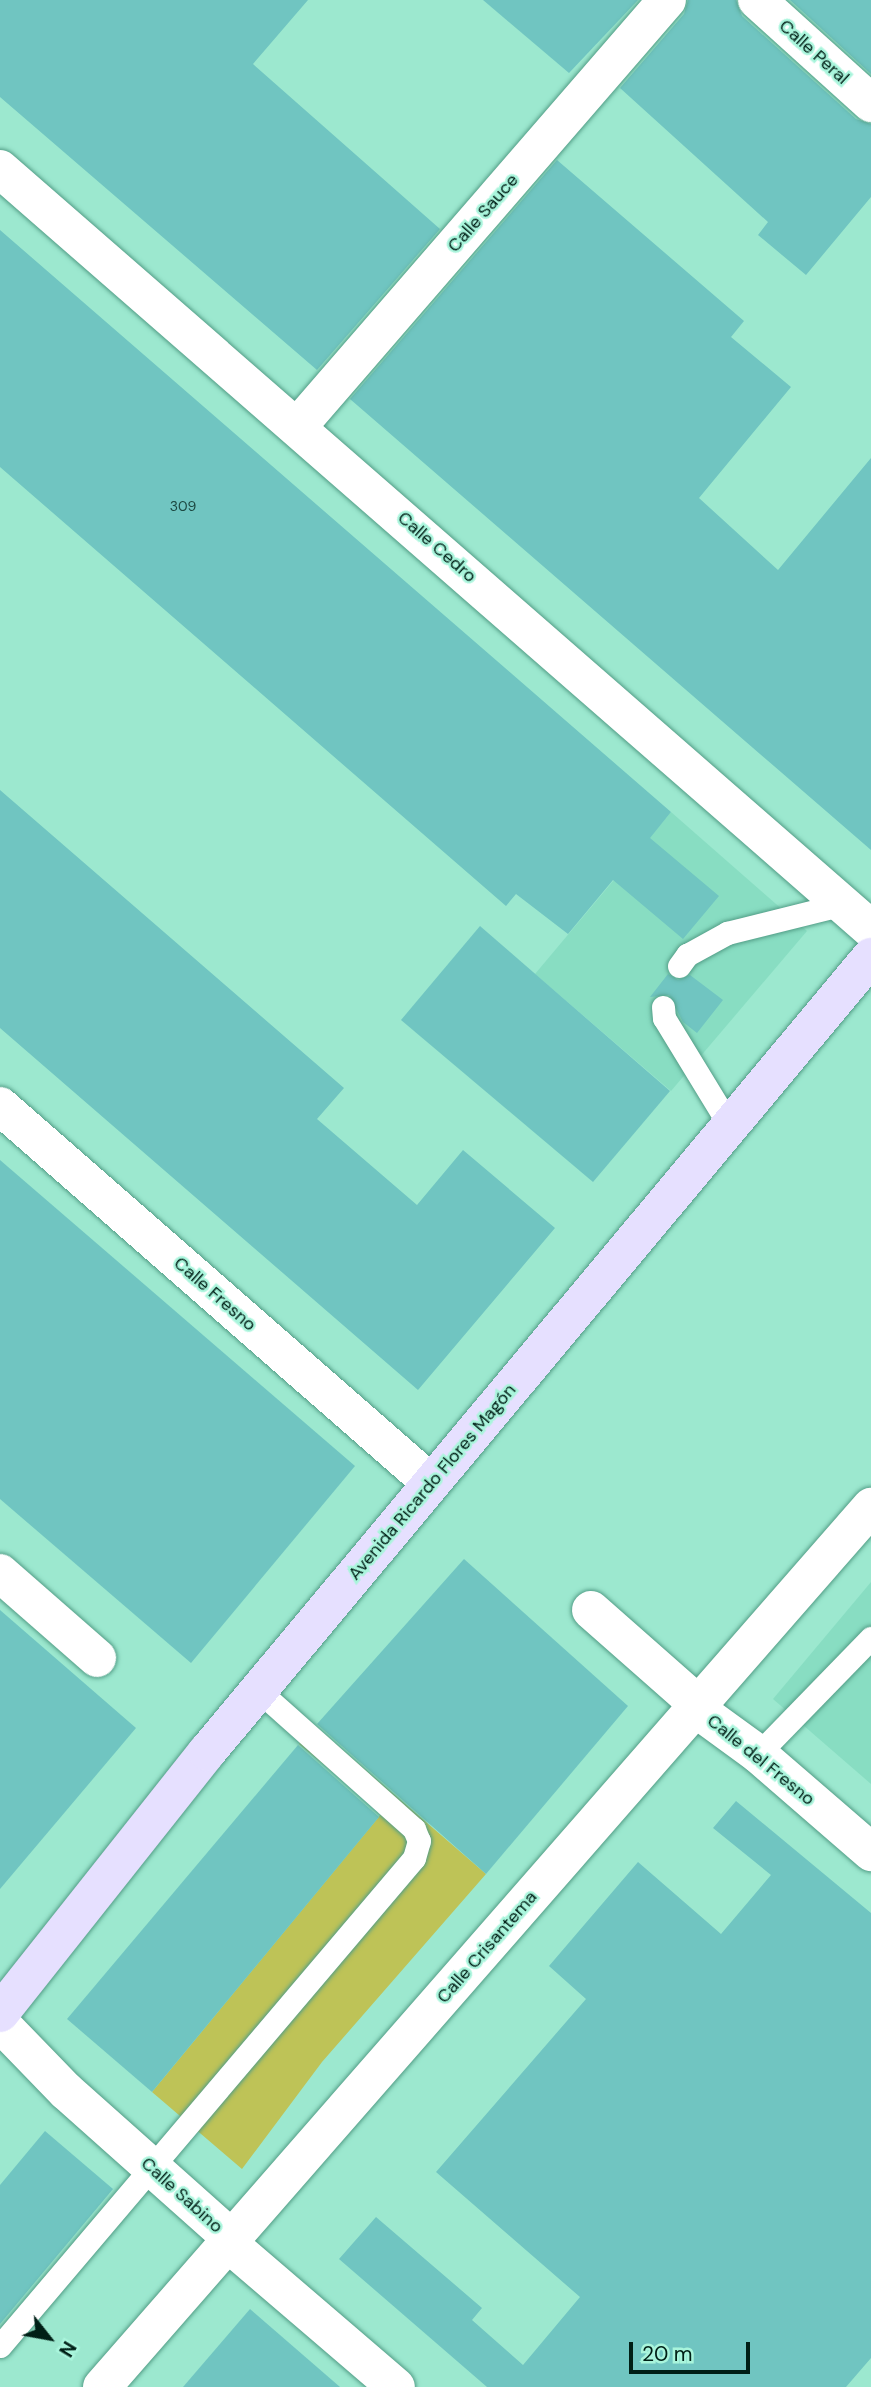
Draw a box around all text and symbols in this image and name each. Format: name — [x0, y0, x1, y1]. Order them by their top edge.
street label: Calle Peral — [775, 15, 853, 89]
street label: Calle Sauce — [443, 169, 523, 257]
house number: 309 — [170, 498, 196, 514]
street label: Calle Cedro — [393, 507, 481, 587]
street label: Calle Fresno — [169, 1252, 261, 1336]
street label: Avenida Ricardo Flores Magón — [344, 1380, 520, 1584]
street label: Calle del Fresno — [703, 1710, 819, 1810]
street label: Calle Crisantema — [432, 1886, 542, 2008]
street label: Calle Sabino — [137, 2153, 227, 2237]
north arrow — [14, 2303, 84, 2373]
scale bar — [633, 2328, 754, 2372]
text: N — [53, 2337, 82, 2361]
text: 20 m — [642, 2340, 693, 2368]

